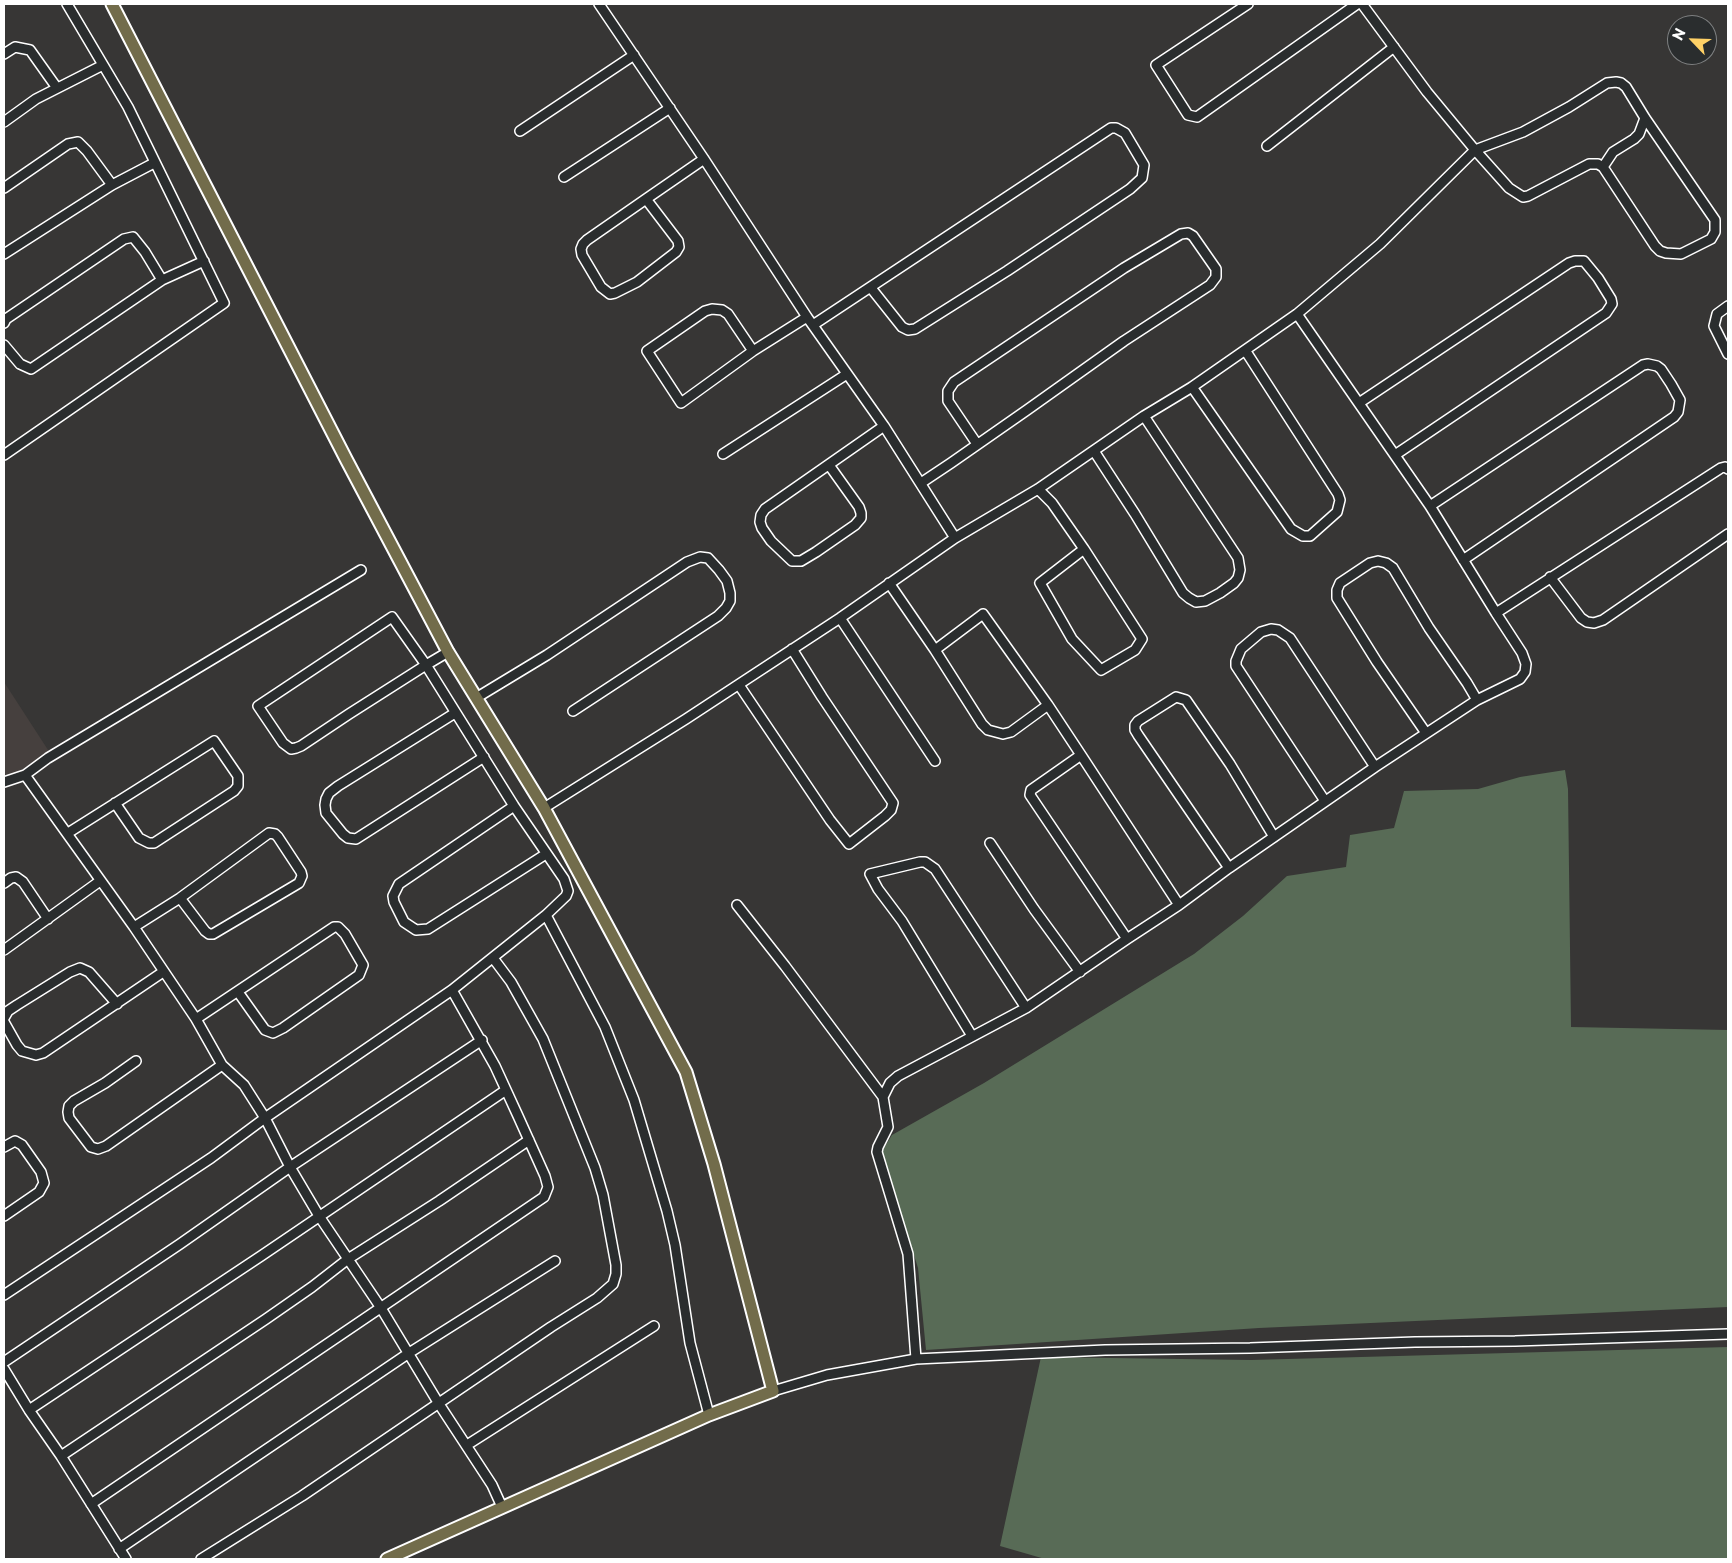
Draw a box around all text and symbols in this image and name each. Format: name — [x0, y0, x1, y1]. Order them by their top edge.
north arrow — [1667, 15, 1717, 65]
text: N — [1667, 25, 1691, 43]

